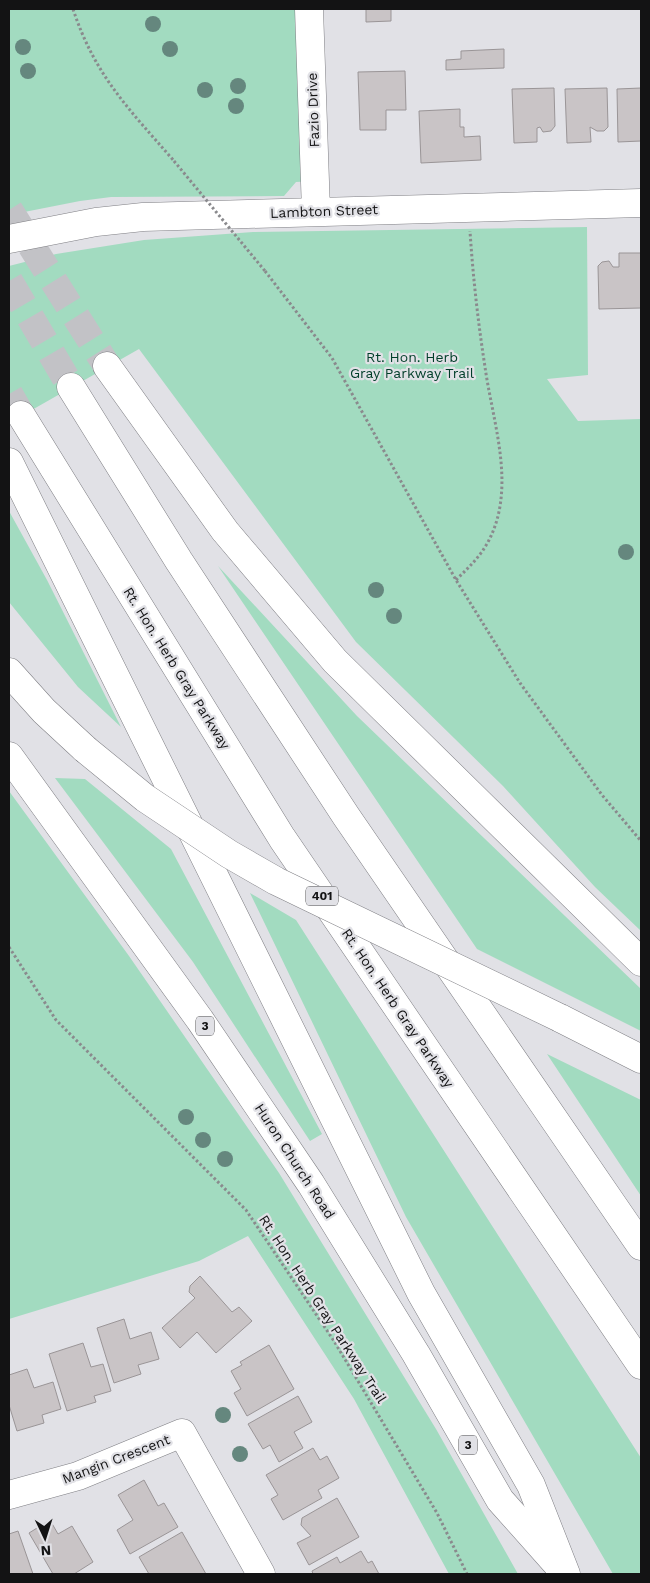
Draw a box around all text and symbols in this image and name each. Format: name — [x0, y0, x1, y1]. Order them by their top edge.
street label: Fazio Drive — [304, 72, 322, 148]
street label: Lambton Street — [270, 201, 378, 221]
park label: Rt. Hon. Herb Gray Parkway Trail — [350, 349, 475, 381]
street label: Rt. Hon. Herb Gray Parkway — [120, 584, 234, 753]
road number: 401 — [306, 886, 338, 906]
street label: Rt. Hon. Herb Gray Parkway — [339, 926, 458, 1091]
road number: 3 — [196, 1016, 214, 1036]
street label: Huron Church Road — [252, 1100, 338, 1222]
street label: Rt. Hon. Herb Gray Parkway Trail — [256, 1212, 390, 1407]
street label: Mangin Crescent — [60, 1431, 172, 1487]
road number: 3 — [459, 1436, 477, 1454]
north arrow — [20, 1513, 70, 1563]
text: N — [40, 1543, 52, 1559]

